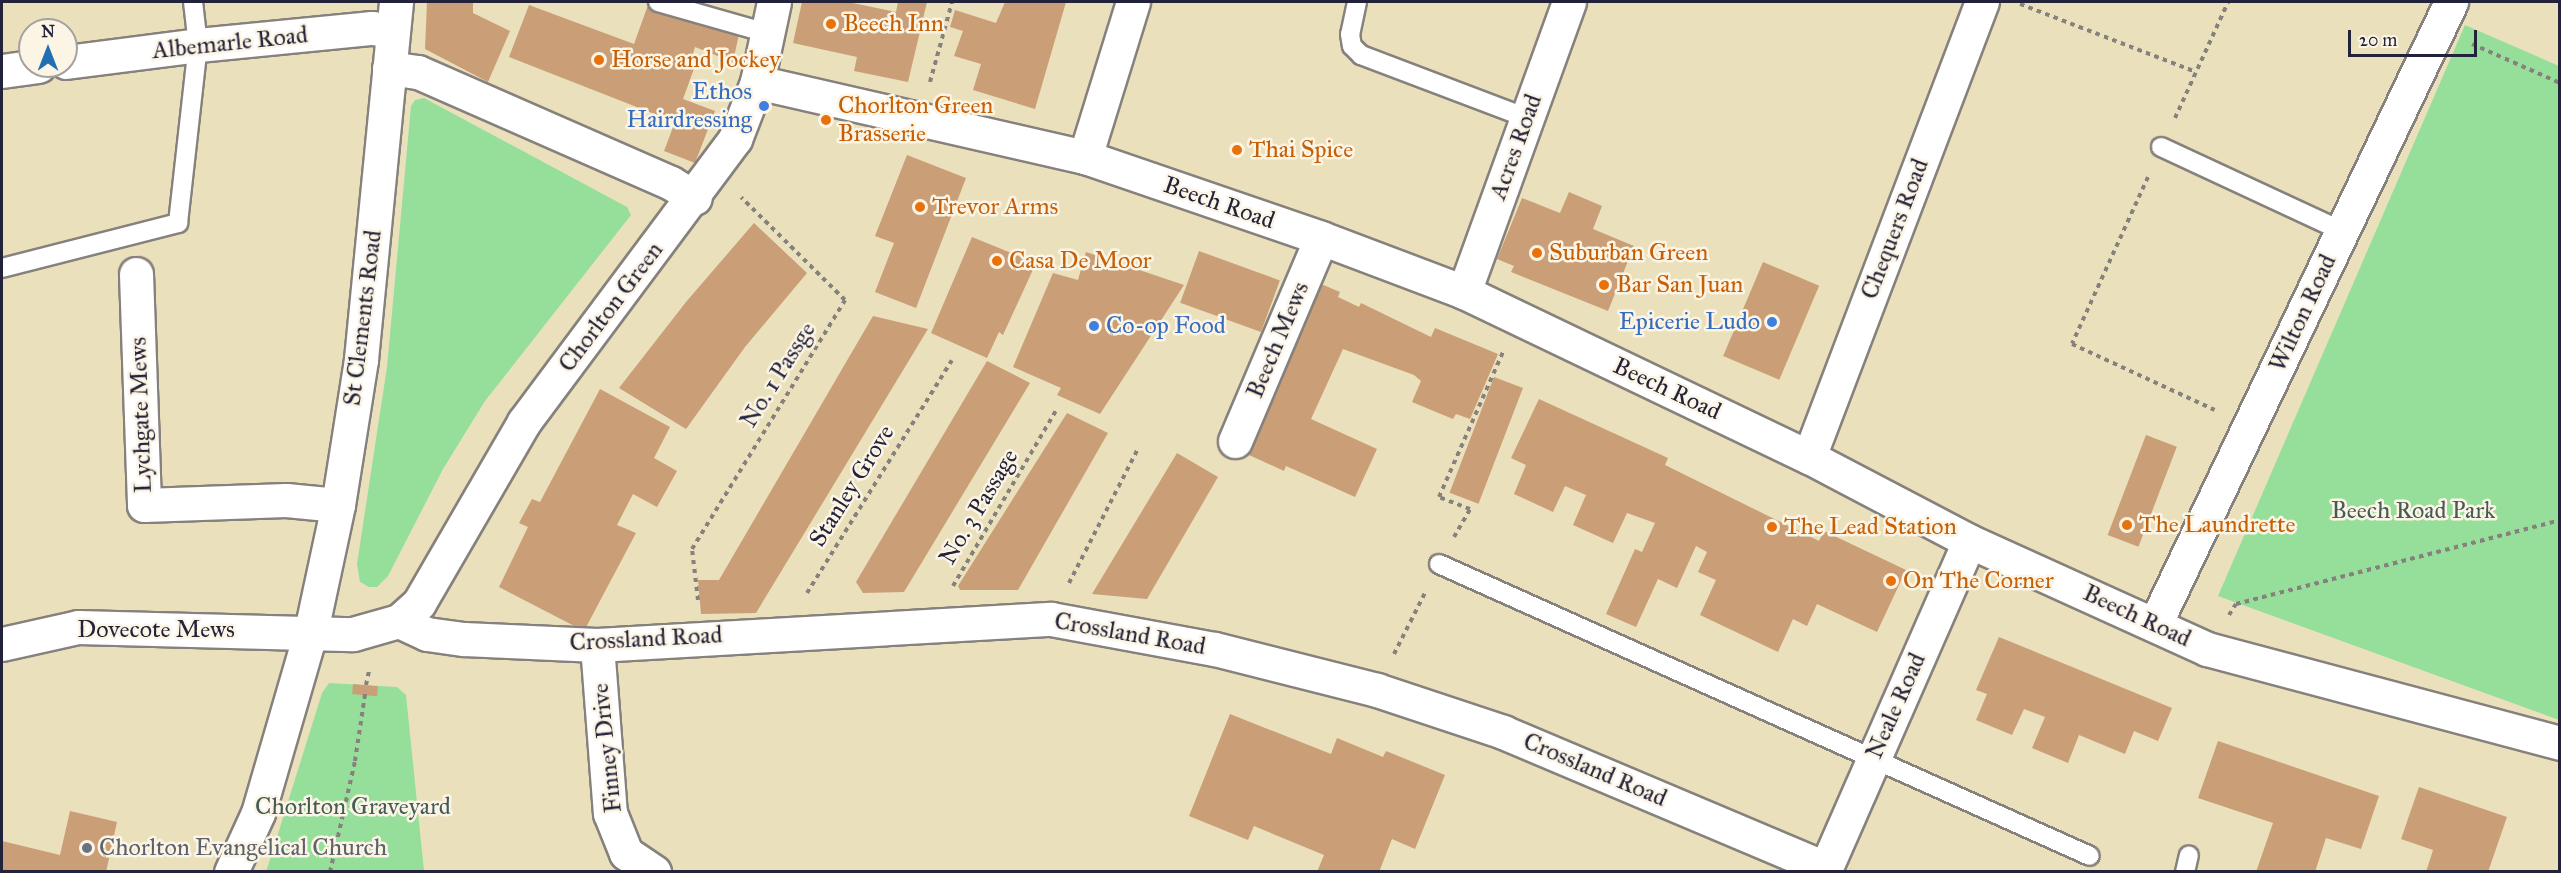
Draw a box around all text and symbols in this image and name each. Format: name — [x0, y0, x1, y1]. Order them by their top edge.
place label: Beech Inn — [843, 10, 944, 38]
marker: Beech Inn — [824, 17, 838, 31]
north arrow — [18, 18, 78, 78]
scale bar — [2351, 18, 2480, 56]
street label: Albemarle Road — [151, 21, 309, 65]
text: N — [41, 22, 55, 41]
text: 20 m — [2359, 29, 2397, 51]
place label: Horse and Jockey — [611, 46, 781, 74]
marker: Horse and Jockey — [592, 53, 606, 67]
place label: Ethos Hairdressing — [626, 78, 752, 134]
street label: Acres Road — [1484, 90, 1548, 204]
place label: Chorlton Green Brasserie — [838, 92, 993, 148]
marker: Ethos Hairdressing — [757, 99, 771, 113]
marker: Chorlton Green Brasserie — [819, 113, 833, 127]
place label: Thai Spice — [1249, 136, 1353, 164]
marker: Thai Spice — [1230, 143, 1244, 157]
street label: Chequers Road — [1855, 155, 1935, 303]
street label: Beech Road — [1160, 171, 1278, 235]
place label: Trevor Arms — [932, 193, 1058, 221]
marker: Trevor Arms — [913, 200, 927, 214]
street label: St Clements Road — [338, 229, 388, 407]
street label: Chorlton Green — [553, 236, 669, 378]
place label: Suburban Green — [1549, 239, 1708, 267]
marker: Suburban Green — [1530, 246, 1544, 260]
place label: Casa De Moor — [1009, 247, 1152, 275]
street label: Wilton Road — [2263, 250, 2343, 376]
marker: Casa De Moor — [990, 254, 1004, 268]
place label: Bar San Juan — [1616, 271, 1743, 299]
street label: Beech Mews — [1241, 278, 1315, 402]
marker: Bar San Juan — [1597, 278, 1611, 292]
place label: Epicerie Ludo — [1619, 308, 1760, 336]
place label: Co-op Food — [1106, 312, 1226, 340]
marker: Epicerie Ludo — [1765, 315, 1779, 329]
street label: No. 1 Passge — [734, 317, 822, 433]
marker: Co-op Food — [1087, 319, 1101, 333]
street label: Lychgate Mews — [124, 337, 158, 493]
street label: Beech Road — [1609, 352, 1725, 426]
street label: Stanley Grove — [803, 420, 901, 552]
street label: No. 3 Passage — [933, 444, 1025, 570]
park label: Beech Road Park — [2331, 497, 2495, 525]
place label: The Laundrette — [2139, 511, 2295, 539]
place label: The Lead Station — [1784, 513, 1957, 541]
marker: The Laundrette — [2120, 518, 2134, 532]
marker: The Lead Station — [1765, 520, 1779, 534]
place label: On The Corner — [1903, 567, 2054, 595]
marker: On The Corner — [1884, 574, 1898, 588]
street label: Beech Road — [2079, 579, 2195, 653]
street label: Crossland Road — [1052, 607, 1208, 661]
street label: Dovecote Mews — [77, 616, 235, 644]
street label: Crossland Road — [569, 621, 723, 657]
street label: Neale Road — [1860, 649, 1932, 763]
street label: Finney Drive — [586, 682, 628, 814]
street label: Crossland Road — [1519, 727, 1671, 813]
park label: Chorlton Graveyard — [255, 793, 451, 821]
place label: Chorlton Evangelical Church — [99, 834, 387, 862]
marker: Chorlton Evangelical Church — [80, 841, 94, 855]

